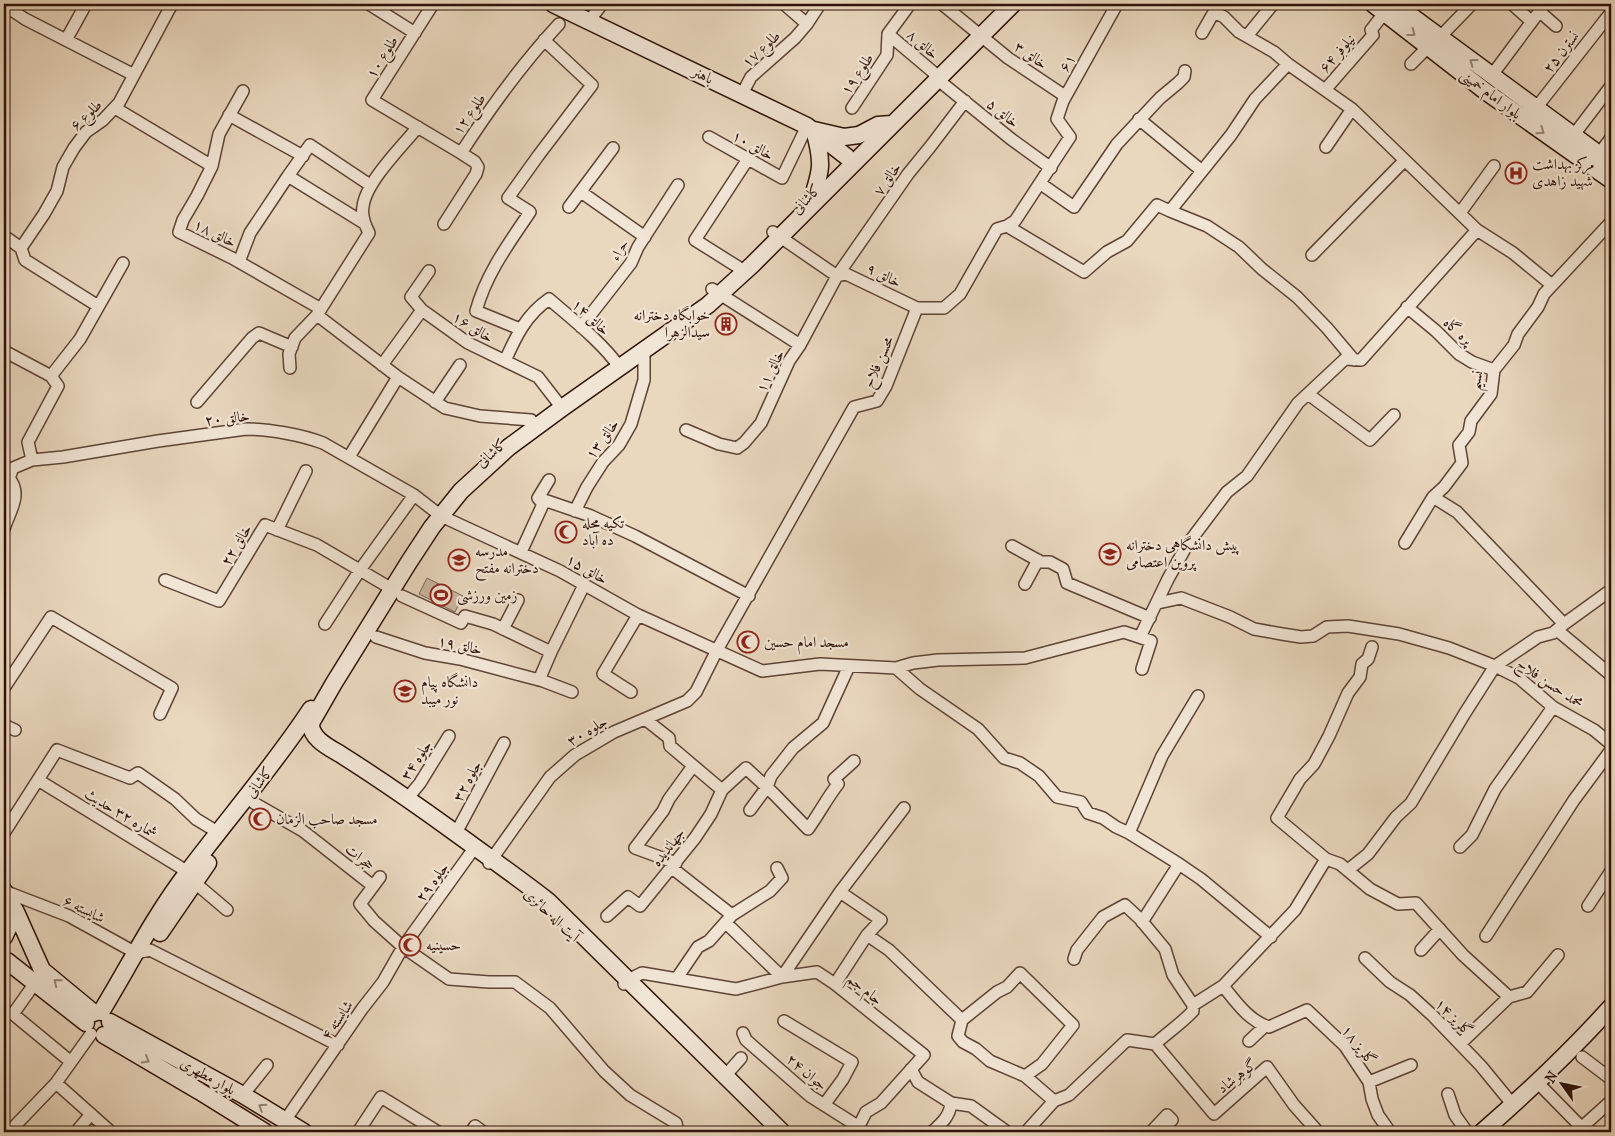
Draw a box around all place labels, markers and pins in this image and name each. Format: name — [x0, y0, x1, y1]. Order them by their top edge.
place label: مرکز بهداشت شهید زاهدی — [1532, 155, 1594, 191]
hospital icon: مرکز بهداشت شهید زاهدی — [1504, 161, 1528, 185]
place label: خوابگاه دخترانه سیدالزهرا — [634, 305, 710, 342]
building icon: خوابگاه دخترانه سیدالزهرا — [714, 312, 738, 336]
place label: تکیه محله ده آباد — [582, 514, 624, 549]
mosque icon: تکیه محله ده آباد — [554, 520, 578, 544]
place label: پیش دانشگاهی دخترانه پروین اعتصامی — [1126, 535, 1240, 572]
place label: مدرسه دخترانه مفتح — [475, 542, 539, 582]
school or university icon: پیش دانشگاهی دخترانه پروین اعتصامی — [1098, 542, 1122, 566]
school or university icon: مدرسه دخترانه مفتح — [447, 548, 471, 572]
sports icon: زمین ورزشی — [429, 583, 453, 607]
place label: زمین ورزشی — [457, 586, 518, 606]
mosque icon: مسجد امام حسین — [736, 630, 760, 654]
place label: مسجد امام حسین — [764, 633, 849, 655]
place label: دانشگاه پیام نور میبد — [421, 672, 478, 708]
school or university icon: دانشگاه پیام نور میبد — [393, 679, 417, 703]
mosque icon: مسجد صاحب الزمان — [248, 807, 272, 831]
place label: مسجد صاحب الزمان — [276, 810, 378, 829]
mosque icon: حسینیه — [398, 933, 422, 957]
place label: حسینیه — [426, 936, 461, 954]

